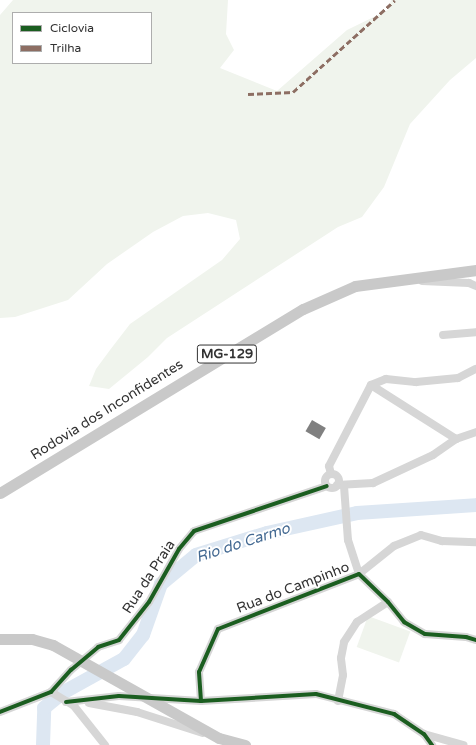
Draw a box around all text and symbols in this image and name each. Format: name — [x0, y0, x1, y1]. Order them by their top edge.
legend — [12, 12, 152, 64]
text: Ciclovia — [50, 21, 94, 35]
text: Trilha — [50, 41, 81, 55]
road number: MG-129 — [196, 343, 258, 365]
street label: Rodovia dos Inconfidentes — [28, 356, 186, 464]
water label: Rio do Carmo — [194, 519, 292, 567]
street label: Rua da Praia — [119, 537, 179, 617]
street label: Rua do Campinho — [234, 559, 352, 617]

